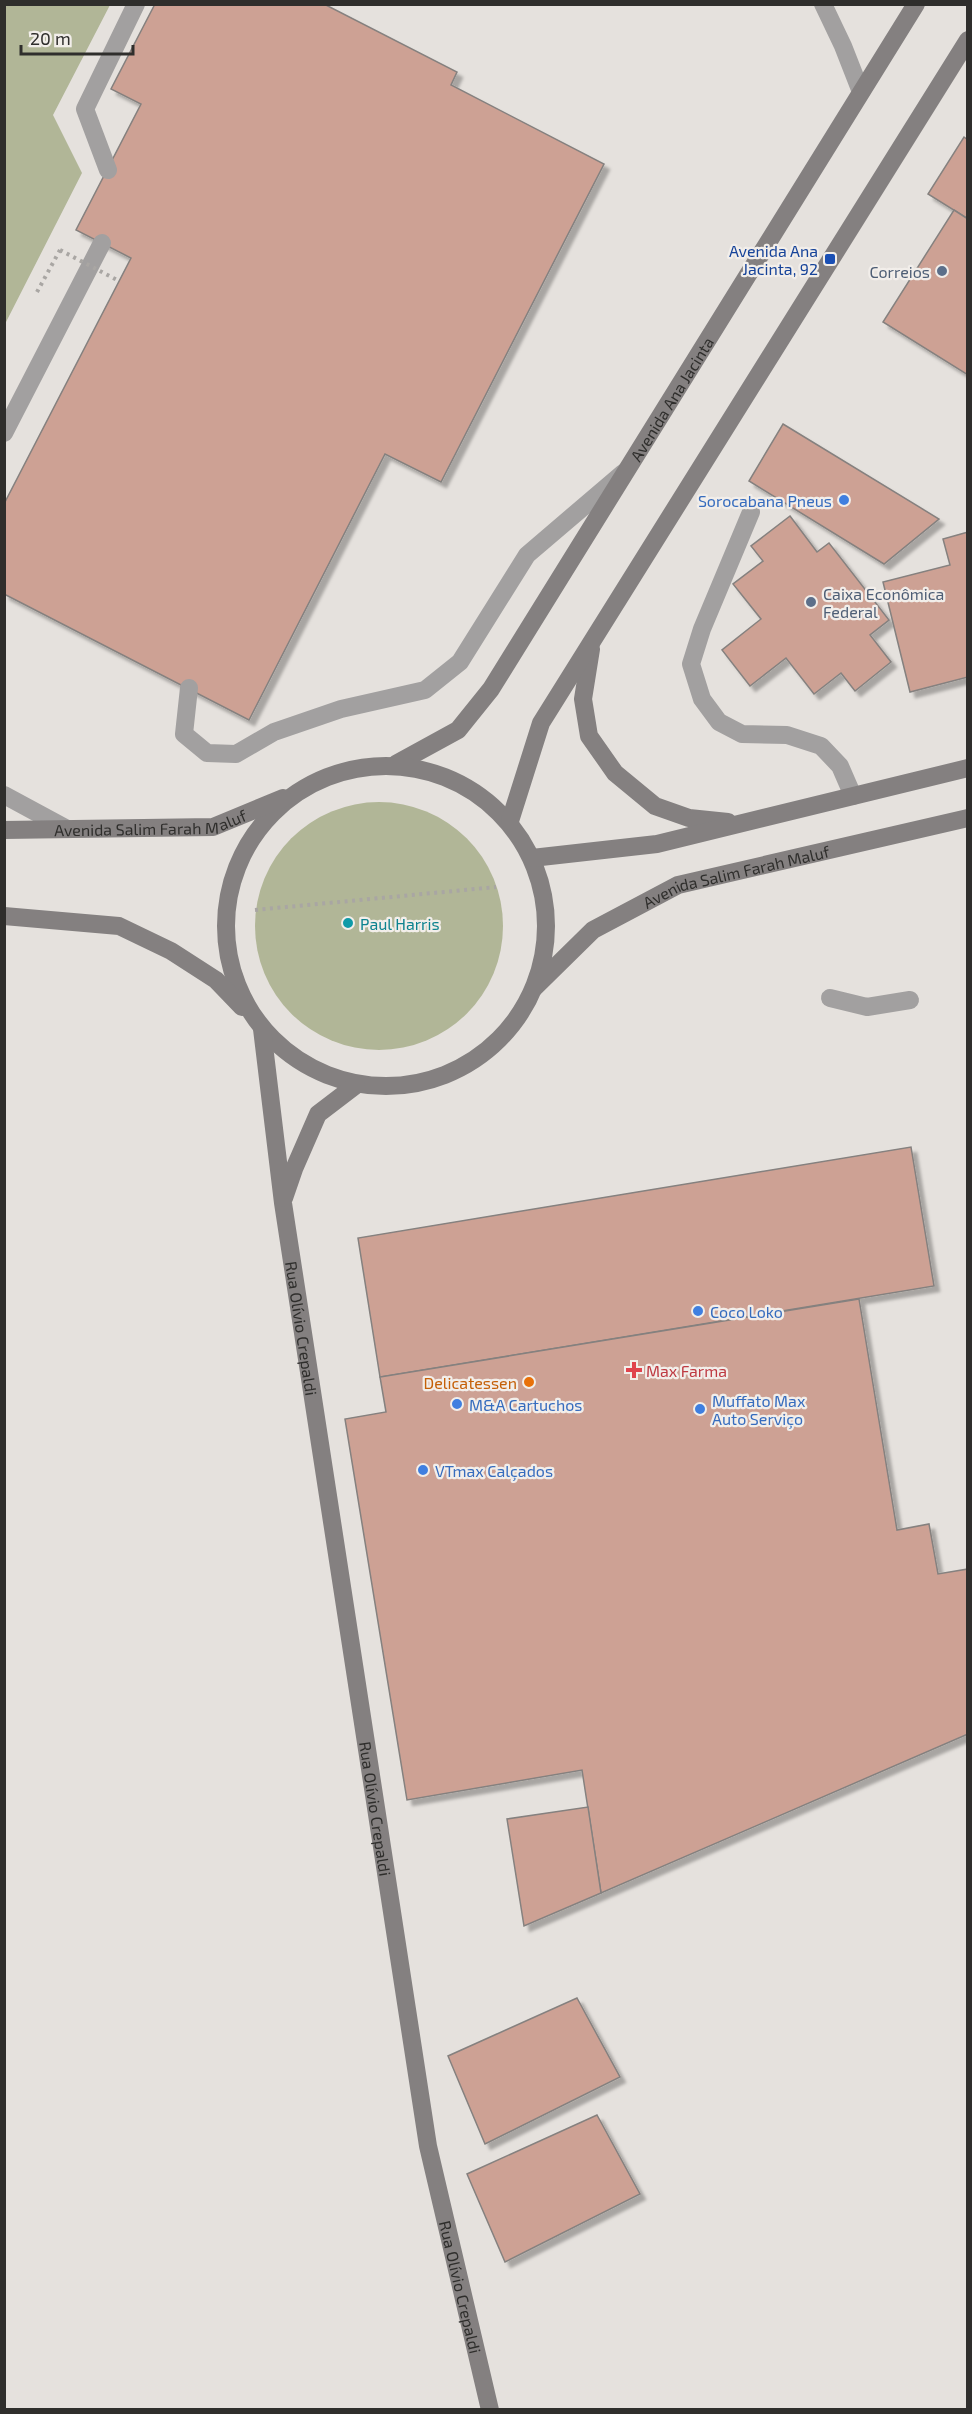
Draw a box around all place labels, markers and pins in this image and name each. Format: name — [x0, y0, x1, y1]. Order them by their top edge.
place label: Avenida Ana Jacinta, 92 — [729, 241, 818, 278]
marker: Avenida Ana Jacinta, 92 — [823, 252, 837, 266]
place label: Correios — [869, 262, 930, 281]
marker: Correios — [935, 264, 949, 278]
place label: Sorocabana Pneus — [698, 491, 832, 510]
marker: Sorocabana Pneus — [837, 493, 851, 507]
place label: Caixa Econômica Federal — [823, 584, 944, 621]
marker: Caixa Econômica Federal — [804, 595, 818, 609]
place label: Paul Harris — [360, 914, 440, 933]
marker: Paul Harris — [341, 916, 355, 930]
place label: Coco Loko — [710, 1302, 783, 1321]
marker: Coco Loko — [691, 1304, 705, 1318]
place label: Max Farma — [646, 1361, 727, 1380]
marker: Max Farma — [627, 1363, 641, 1377]
place label: Delicatessen — [424, 1373, 517, 1392]
marker: Delicatessen — [522, 1375, 536, 1389]
place label: Muffato Max Auto Serviço — [712, 1391, 806, 1429]
place label: M&A Cartuchos — [469, 1395, 582, 1414]
marker: M&A Cartuchos — [450, 1397, 464, 1411]
marker: Muffato Max Auto Serviço — [693, 1402, 707, 1416]
place label: VTmax Calçados — [435, 1461, 553, 1481]
marker: VTmax Calçados — [416, 1463, 430, 1477]

